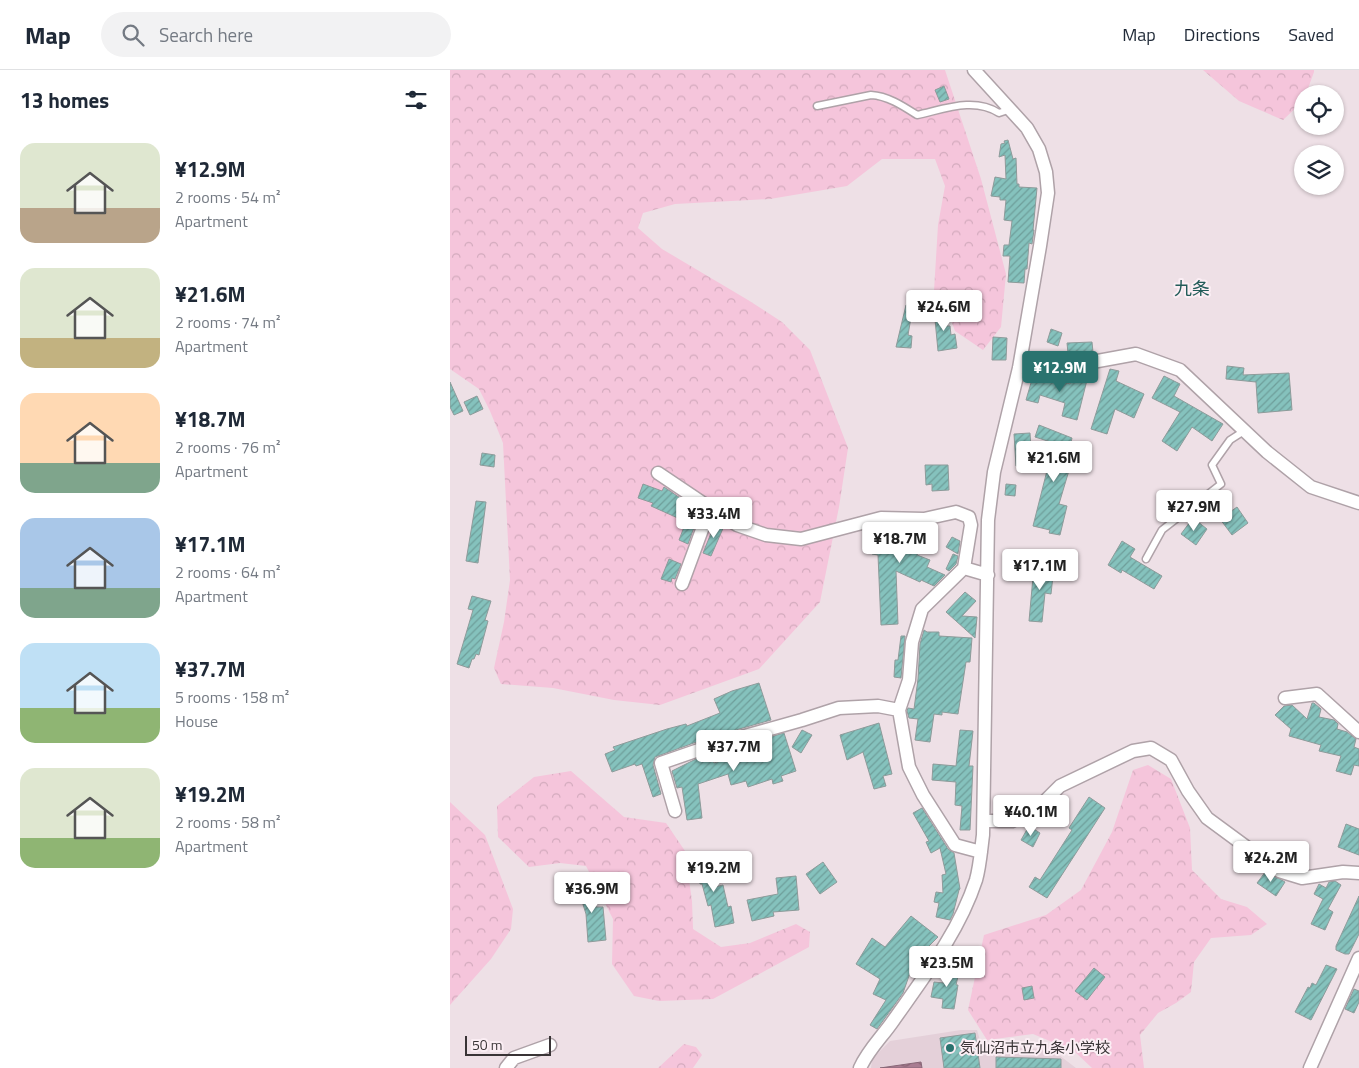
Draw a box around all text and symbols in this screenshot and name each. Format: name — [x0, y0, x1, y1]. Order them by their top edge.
search box — [101, 12, 451, 57]
text: Map — [25, 17, 71, 53]
text: Search here — [159, 20, 253, 49]
icon: search — [119, 21, 147, 49]
text: Map — [1122, 21, 1156, 48]
text: Directions — [1184, 21, 1260, 48]
text: Saved — [1288, 21, 1334, 48]
text: 13 homes — [20, 84, 109, 116]
map controls — [1294, 85, 1344, 195]
button: locate — [1294, 85, 1344, 135]
icon: filters — [402, 86, 430, 114]
button: layers — [1294, 145, 1344, 195]
text: ¥12.9M — [175, 153, 245, 185]
icon: home — [60, 163, 120, 223]
text: 2 rooms · 54 m² — [175, 185, 280, 209]
text: Apartment — [175, 209, 248, 233]
district label: 九条 — [1174, 275, 1210, 302]
text: ¥21.6M — [175, 278, 245, 310]
icon: home — [60, 288, 120, 348]
pin: ¥24.6M — [903, 290, 985, 332]
text: ¥24.6M — [917, 294, 971, 318]
text: 2 rooms · 74 m² — [175, 310, 280, 334]
text: Apartment — [175, 334, 248, 358]
pin: ¥12.9M — [1019, 350, 1101, 393]
text: ¥12.9M — [1033, 355, 1087, 379]
text: ¥18.7M — [175, 403, 245, 435]
icon: home — [60, 413, 120, 473]
text: 2 rooms · 76 m² — [175, 435, 280, 459]
pin: ¥21.6M — [1013, 440, 1095, 483]
text: ¥21.6M — [1027, 445, 1081, 469]
text: Apartment — [175, 459, 248, 483]
pin: ¥27.9M — [1153, 490, 1235, 532]
text: ¥27.9M — [1167, 494, 1221, 518]
pin: ¥33.4M — [673, 496, 755, 539]
text: ¥33.4M — [687, 501, 741, 525]
pin: ¥18.7M — [859, 522, 941, 564]
text: ¥18.7M — [873, 526, 927, 550]
text: ¥17.1M — [175, 528, 245, 560]
icon: home — [60, 538, 120, 598]
pin: ¥17.1M — [999, 548, 1081, 591]
text: ¥17.1M — [1013, 553, 1067, 577]
text: 2 rooms · 64 m² — [175, 560, 280, 584]
text: Apartment — [175, 584, 248, 608]
text: ¥37.7M — [175, 653, 245, 685]
icon: home — [60, 663, 120, 723]
text: 5 rooms · 158 m² — [175, 685, 289, 709]
text: House — [175, 709, 218, 733]
pin: ¥37.7M — [693, 730, 775, 772]
text: ¥37.7M — [707, 734, 761, 758]
text: ¥19.2M — [175, 778, 245, 810]
icon: home — [60, 788, 120, 848]
pin: ¥40.1M — [990, 794, 1072, 837]
text: ¥40.1M — [1004, 799, 1058, 823]
text: 2 rooms · 58 m² — [175, 810, 280, 834]
text: Apartment — [175, 834, 248, 858]
pin: ¥24.2M — [1230, 840, 1312, 883]
text: ¥24.2M — [1244, 845, 1298, 869]
pin: ¥19.2M — [673, 850, 755, 893]
text: ¥19.2M — [687, 855, 741, 879]
pin: ¥36.9M — [551, 872, 633, 914]
text: ¥36.9M — [565, 876, 619, 900]
pin: ¥23.5M — [906, 946, 988, 988]
text: ¥23.5M — [920, 950, 974, 974]
scale bar — [465, 1033, 551, 1056]
text: 50 m — [472, 1034, 502, 1055]
place label: 気仙沼市立九条小学校 — [960, 1036, 1110, 1059]
marker: 気仙沼市立九条小学校 — [944, 1042, 956, 1054]

